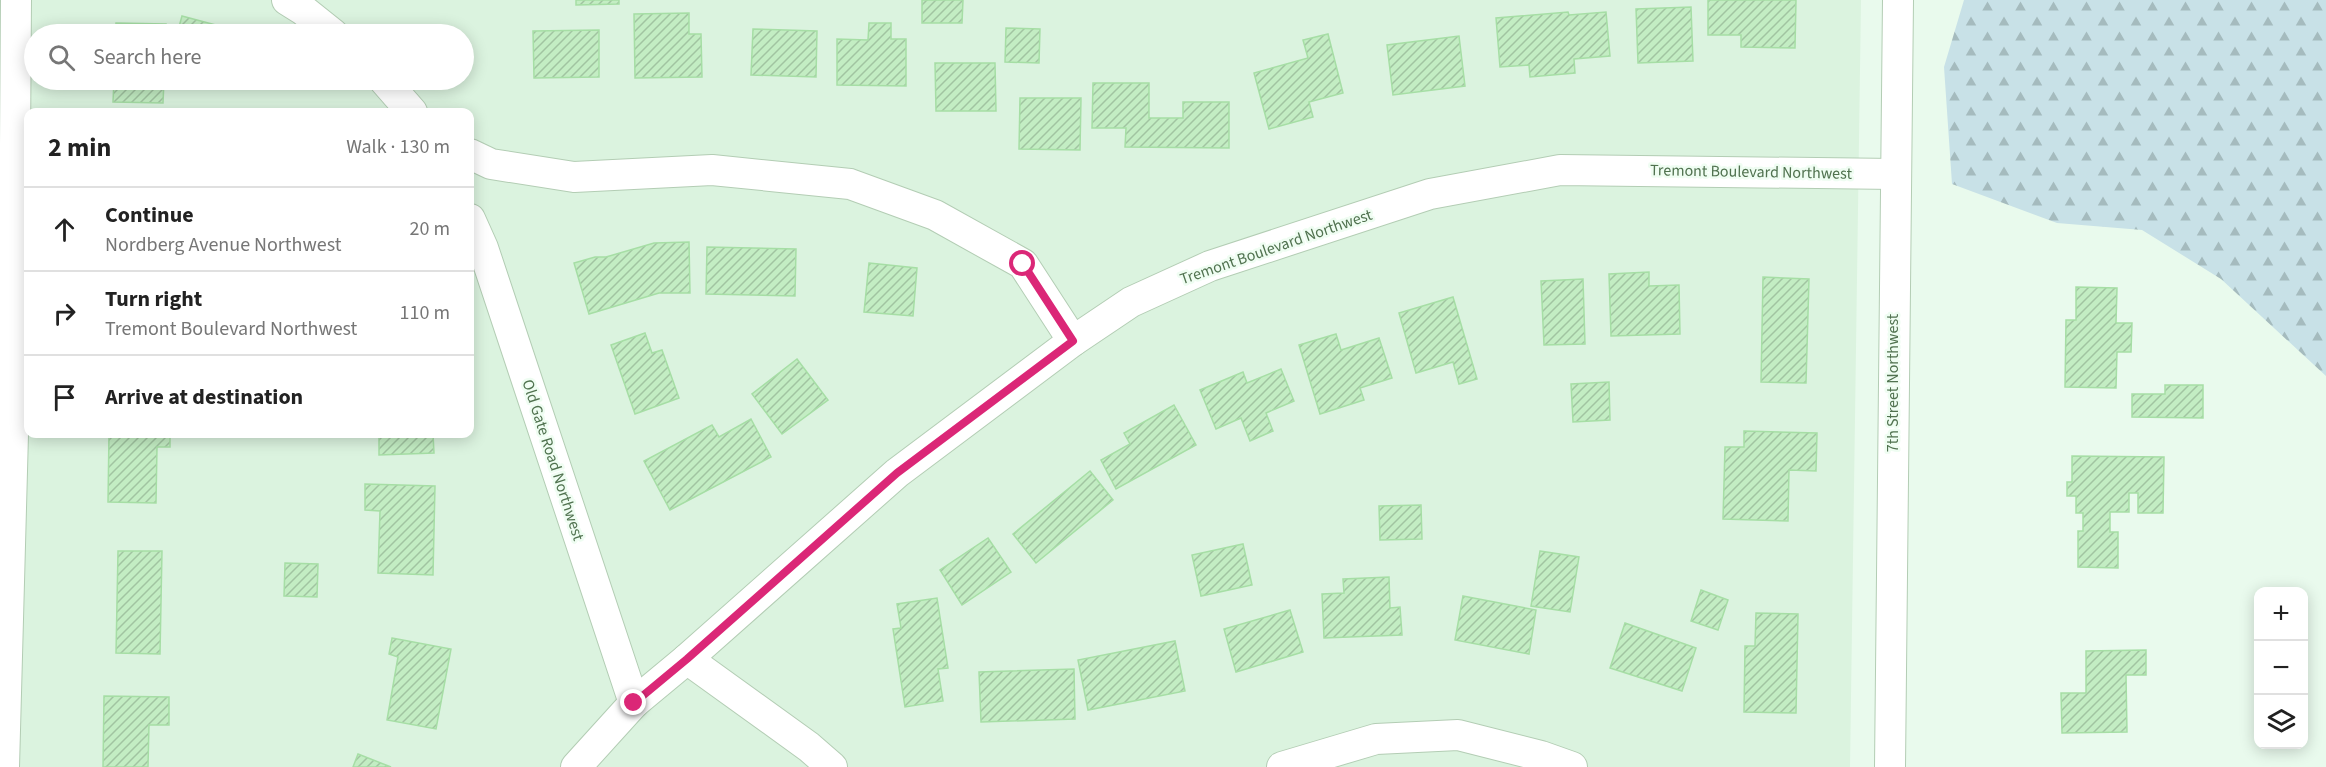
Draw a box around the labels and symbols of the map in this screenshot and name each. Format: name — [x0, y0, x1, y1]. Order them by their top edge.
street label: Tremont Boulevard Northwest — [1650, 159, 1853, 185]
street label: Tremont Boulevard Northwest — [1177, 204, 1376, 290]
route start — [1009, 250, 1035, 276]
street label: 7th Street Northwest — [1882, 313, 1904, 452]
street label: Old Gate Road Northwest — [517, 377, 590, 544]
route end — [620, 689, 646, 715]

